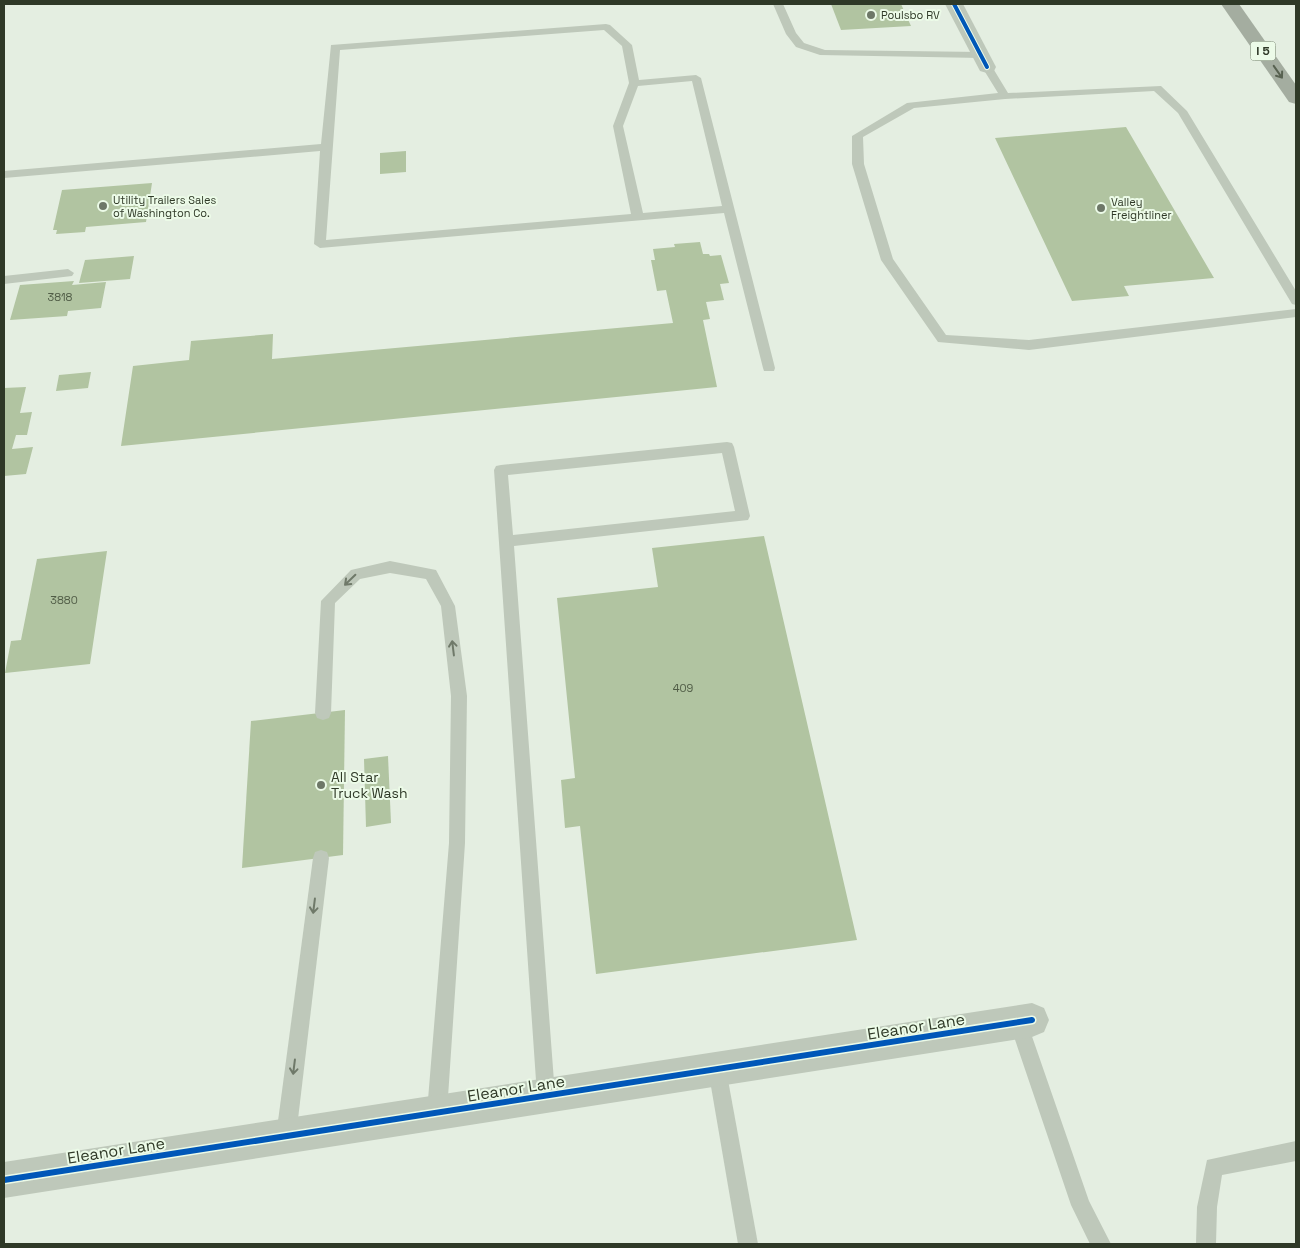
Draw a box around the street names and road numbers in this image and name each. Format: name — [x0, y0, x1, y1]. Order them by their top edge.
road number: I 5 — [1250, 41, 1276, 60]
street label: Eleanor Lane — [866, 1008, 966, 1045]
street label: Eleanor Lane — [466, 1070, 566, 1107]
street label: Eleanor Lane — [66, 1132, 166, 1169]

